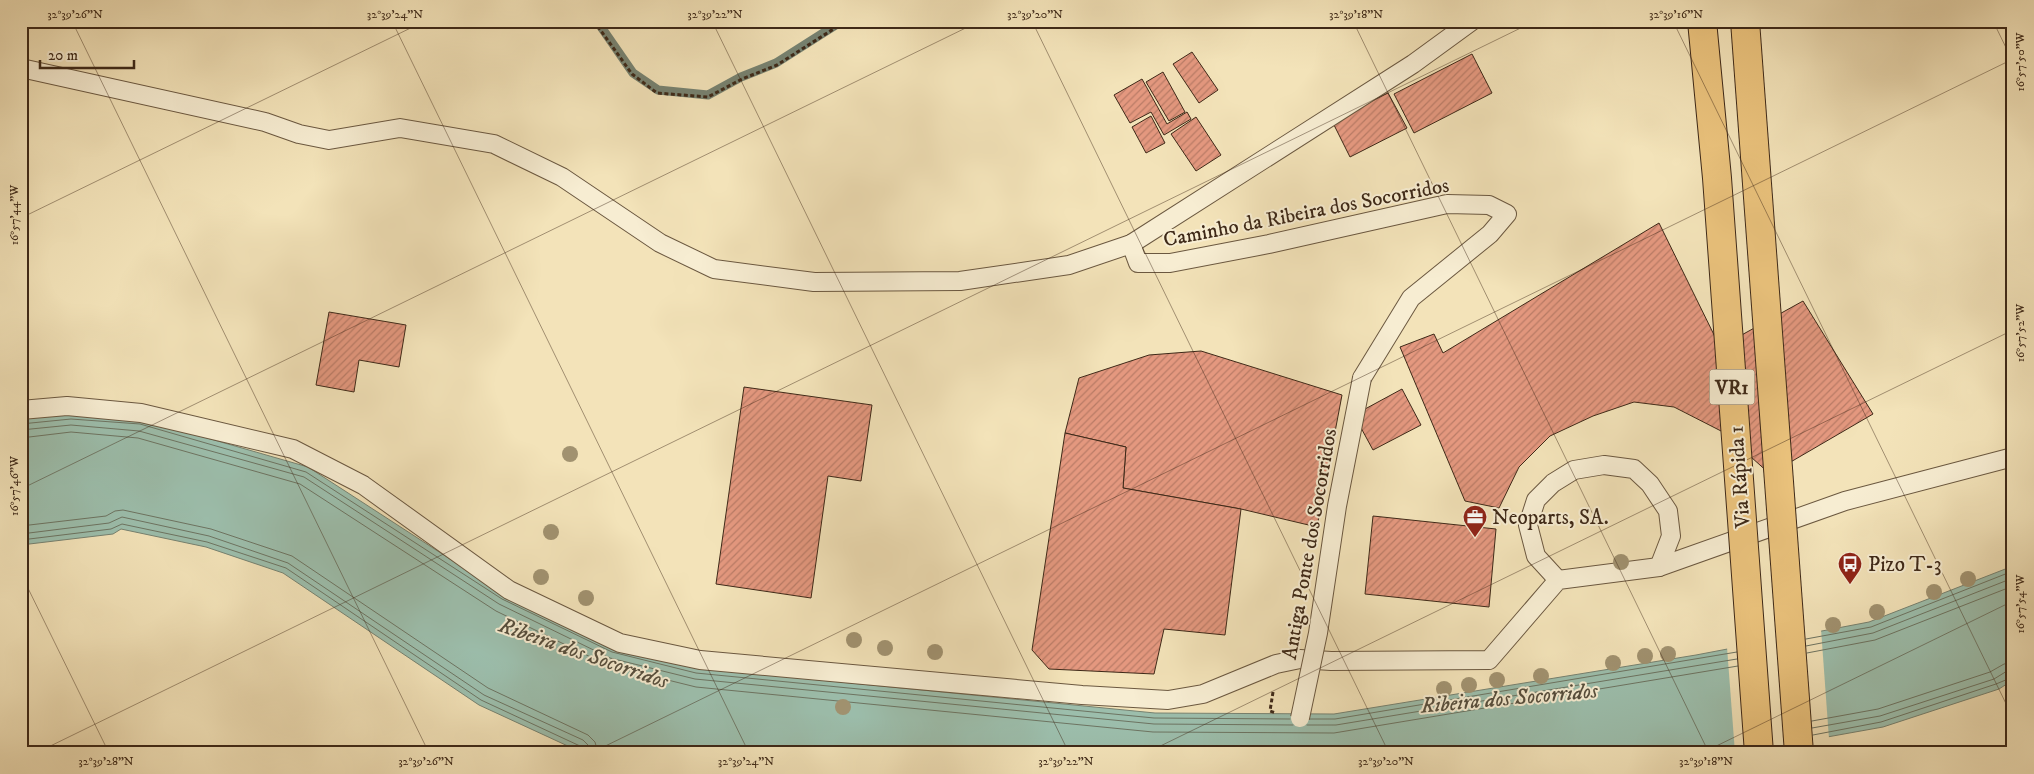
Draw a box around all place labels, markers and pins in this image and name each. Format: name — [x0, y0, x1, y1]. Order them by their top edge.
office icon: Neoparts, SA. — [1462, 504, 1488, 538]
place label: Neoparts, SA. — [1492, 505, 1609, 531]
bus stop icon: Pizo T-3 — [1837, 551, 1863, 585]
place label: Pizo T-3 — [1868, 552, 1942, 578]

